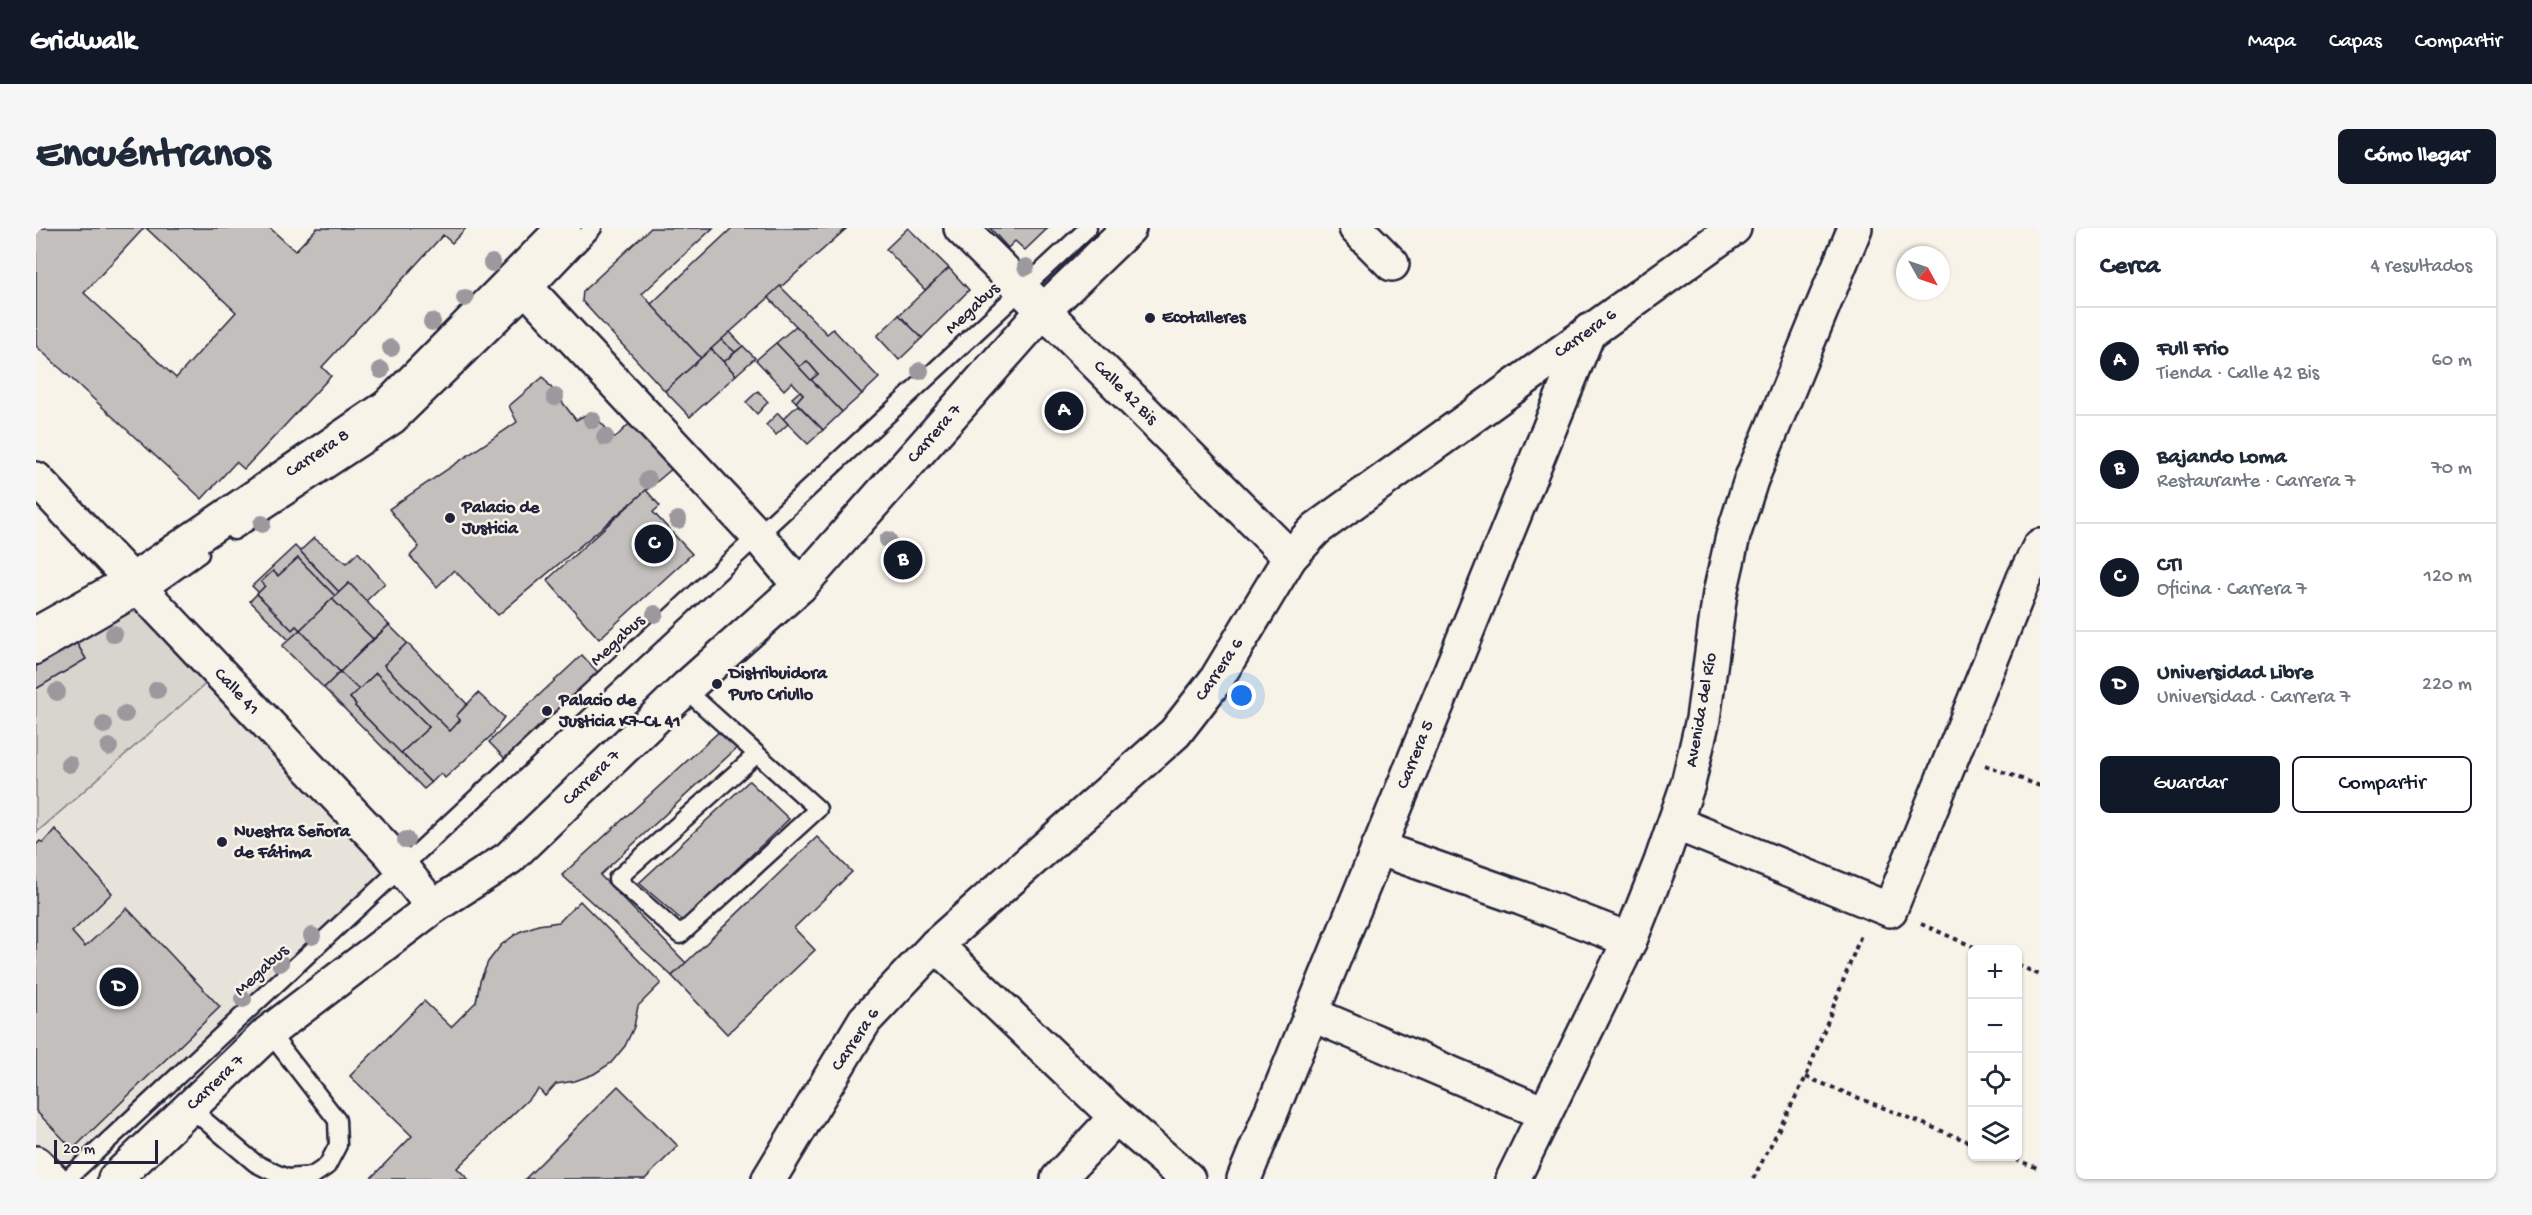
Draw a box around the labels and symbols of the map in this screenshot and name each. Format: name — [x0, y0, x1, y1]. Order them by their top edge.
north arrow — [1896, 246, 1950, 300]
street label: Megabus — [941, 278, 1006, 339]
street label: Carrera 6 — [1551, 304, 1622, 364]
place label: Ecotalleres — [1162, 308, 1247, 329]
marker: Ecotalleres — [1143, 311, 1157, 325]
street label: Calle 42 Bis — [1088, 356, 1163, 431]
pin: A — [1044, 388, 1084, 434]
street label: Carrera 7 — [904, 400, 967, 468]
street label: Carrera 8 — [282, 425, 354, 483]
place label: Palacio de Justicia — [461, 498, 540, 540]
marker: Palacio de Justicia — [443, 511, 457, 525]
pin: C — [634, 522, 674, 566]
pin: B — [884, 538, 922, 582]
street label: Megabus — [586, 610, 651, 671]
street label: Carrera 6 — [1191, 634, 1249, 706]
street label: Avenida del Río — [1682, 651, 1722, 769]
street label: Calle 41 — [209, 664, 263, 720]
place label: Distribuidora Puro Criullo — [727, 664, 828, 706]
marker: Distribuidora Puro Criullo — [710, 677, 724, 691]
your location — [1227, 681, 1256, 710]
place label: Palacio de Justicia K7-CL 41 — [558, 691, 680, 733]
marker: Palacio de Justicia K7-CL 41 — [540, 704, 554, 718]
street label: Carrera 5 — [1393, 718, 1439, 792]
street label: Carrera 7 — [559, 745, 626, 810]
place label: Nuestra Señora de Fátima — [234, 822, 351, 864]
marker: Nuestra Señora de Fátima — [215, 835, 229, 849]
street label: Megabus — [230, 940, 295, 1001]
pin: D — [100, 964, 139, 1010]
street label: Carrera 6 — [827, 1004, 885, 1076]
street label: Carrera 7 — [183, 1050, 250, 1115]
scale bar — [54, 1137, 158, 1164]

